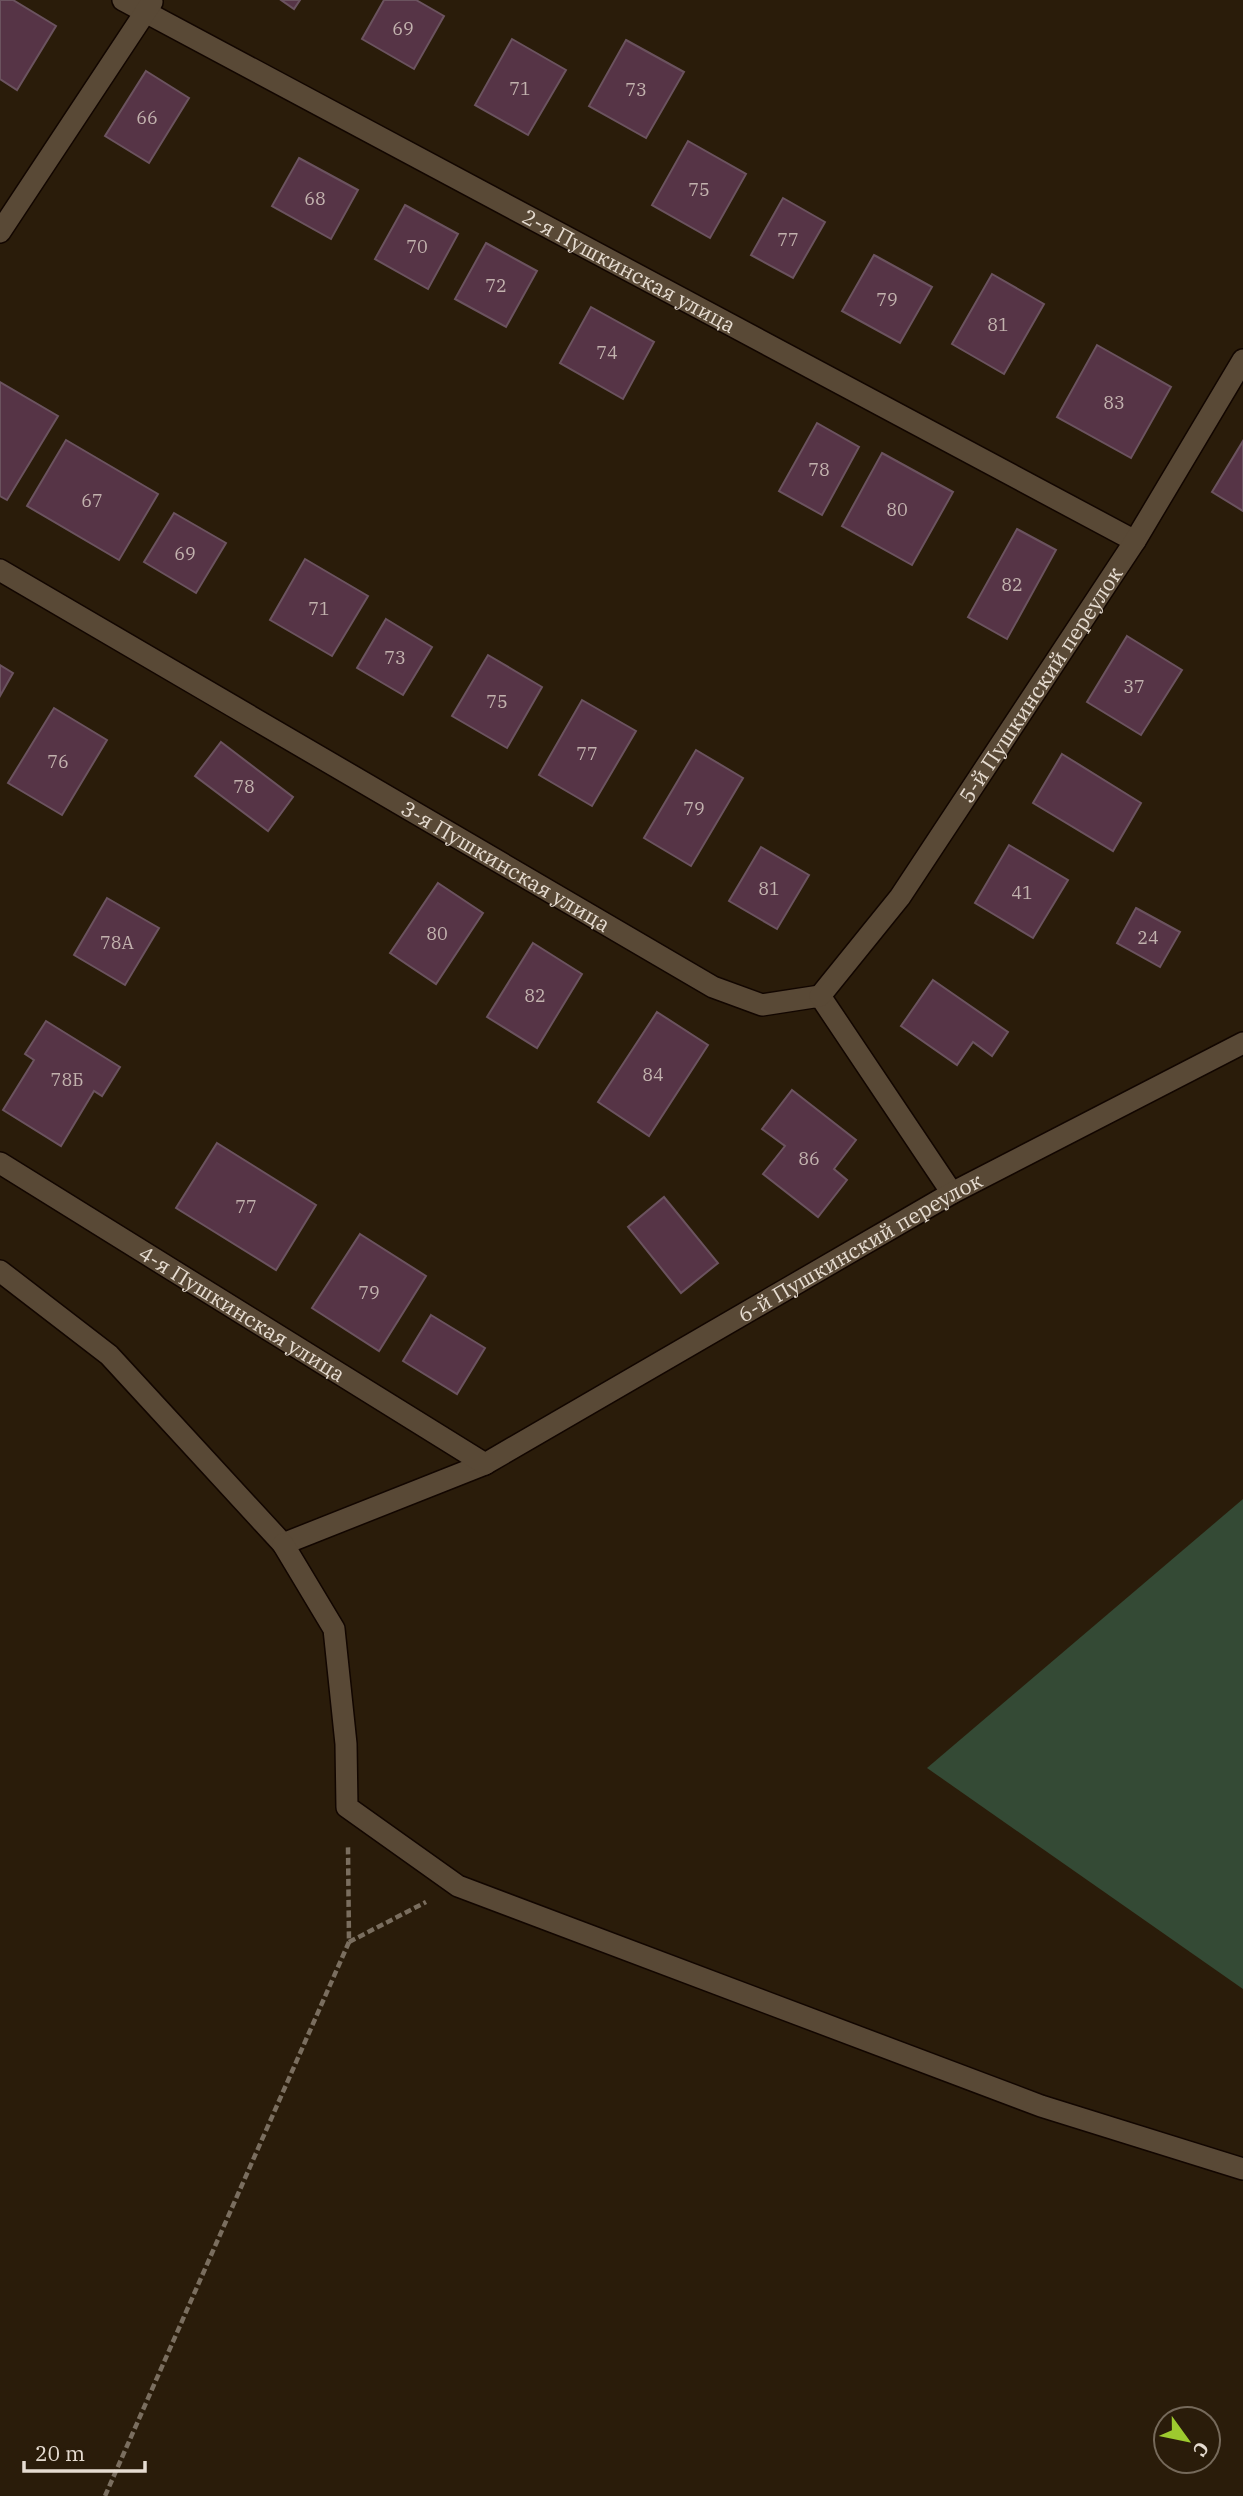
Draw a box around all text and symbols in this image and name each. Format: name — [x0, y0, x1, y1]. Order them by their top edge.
house number: 69 — [392, 17, 414, 40]
house number: 71 — [509, 77, 531, 100]
house number: 73 — [625, 78, 647, 101]
house number: 66 — [136, 106, 158, 129]
house number: 75 — [688, 178, 710, 201]
house number: 68 — [304, 187, 326, 210]
street label: 2-я Пушкинская улица — [518, 202, 741, 339]
house number: 77 — [777, 228, 799, 251]
house number: 70 — [406, 235, 428, 258]
house number: 72 — [485, 274, 507, 297]
house number: 79 — [876, 288, 898, 311]
house number: 81 — [987, 313, 1009, 336]
house number: 74 — [596, 341, 618, 364]
house number: 83 — [1103, 391, 1125, 414]
house number: 78 — [808, 458, 830, 481]
house number: 67 — [81, 489, 103, 512]
house number: 80 — [886, 498, 908, 521]
house number: 69 — [174, 542, 196, 565]
street label: 5-й Пушкинский переулок — [952, 561, 1129, 808]
house number: 82 — [1001, 573, 1023, 596]
house number: 71 — [308, 597, 330, 620]
house number: 73 — [384, 646, 406, 669]
house number: 37 — [1123, 675, 1145, 698]
house number: 75 — [486, 690, 508, 713]
house number: 77 — [576, 742, 598, 765]
house number: 76 — [47, 750, 69, 773]
house number: 78 — [233, 775, 255, 798]
street label: 3-я Пушкинская улица — [396, 794, 616, 938]
house number: 79 — [683, 797, 705, 820]
house number: 81 — [758, 877, 780, 900]
house number: 41 — [1011, 881, 1033, 904]
house number: 80 — [426, 922, 448, 945]
house number: 24 — [1137, 926, 1159, 949]
house number: 78А — [100, 931, 135, 954]
house number: 82 — [524, 984, 546, 1007]
house number: 84 — [642, 1063, 664, 1086]
house number: 78Б — [51, 1068, 83, 1091]
house number: 86 — [798, 1147, 820, 1170]
street label: 6-й Пушкинский переулок — [733, 1166, 987, 1328]
house number: 77 — [235, 1195, 257, 1218]
street label: 4-я Пушкинская улица — [134, 1239, 351, 1388]
house number: 79 — [358, 1281, 380, 1304]
north arrow — [1152, 2405, 1222, 2475]
scale bar — [24, 2430, 145, 2474]
text: С — [1188, 2437, 1215, 2461]
text: 20 m — [35, 2439, 85, 2467]

